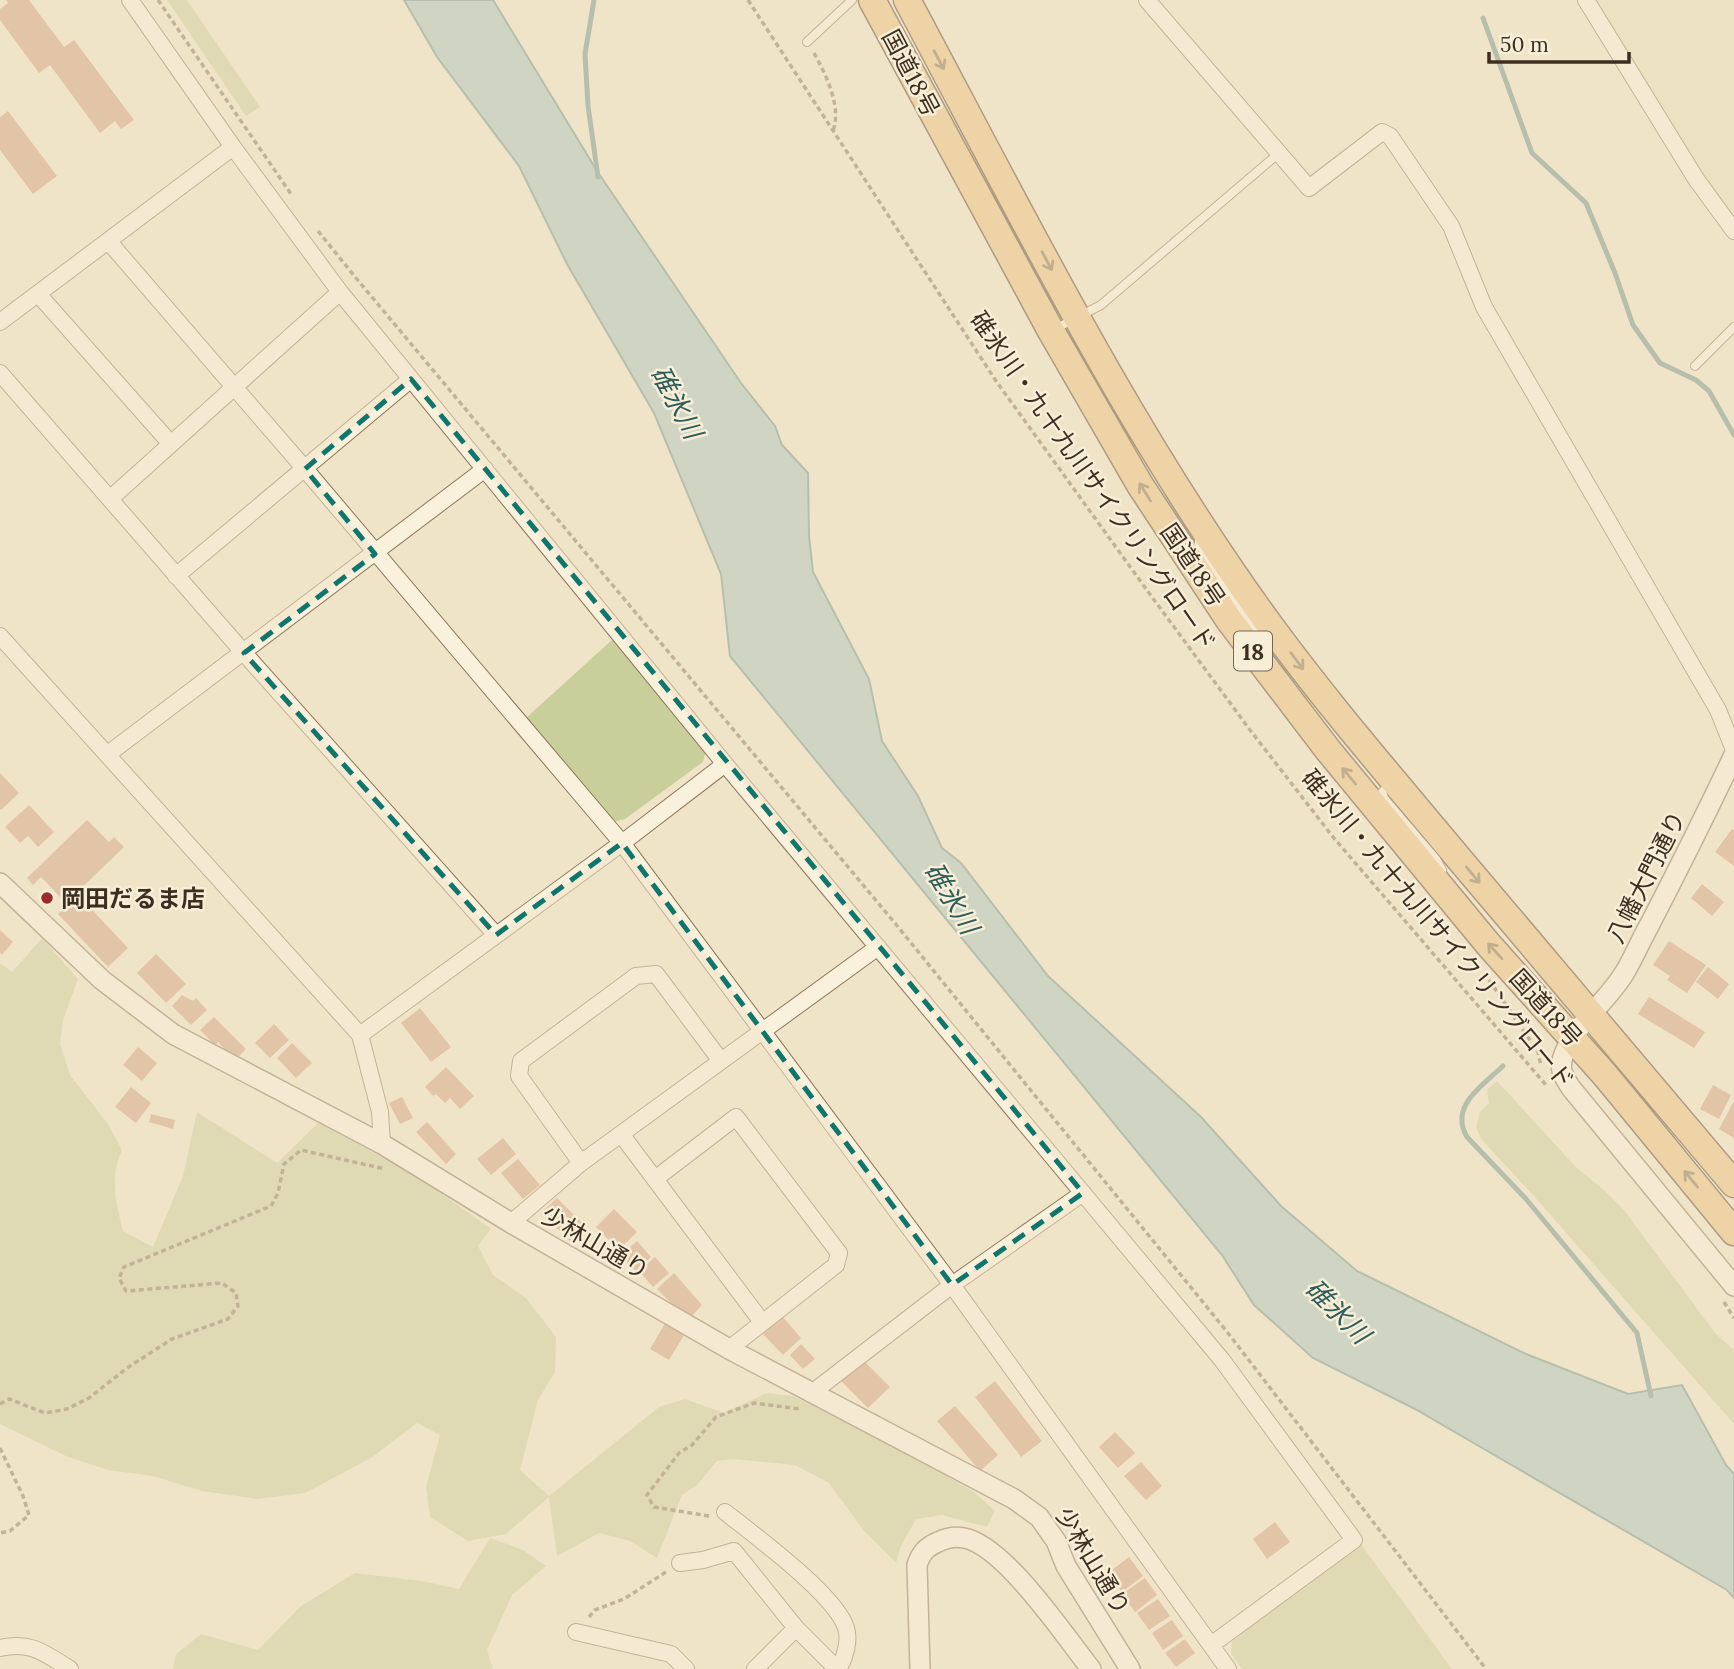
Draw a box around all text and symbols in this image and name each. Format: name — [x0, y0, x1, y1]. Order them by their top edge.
scale bar — [1489, 21, 1629, 65]
street label: 国道18号 — [875, 24, 947, 122]
text: 50 m — [1500, 31, 1549, 58]
one-way arrow — [933, 49, 947, 70]
one-way arrow — [1040, 250, 1054, 270]
street label: 碓氷川・九十九川サイクリングロード — [963, 305, 1223, 657]
water label: 碓氷川 — [644, 360, 711, 447]
one-way arrow — [1137, 483, 1151, 503]
street label: 国道18号 — [1154, 517, 1232, 613]
road number: 18 — [1234, 632, 1272, 670]
one-way arrow — [1290, 651, 1305, 670]
street label: 碓氷川・九十九川サイクリングロード — [1295, 763, 1581, 1095]
one-way arrow — [1341, 768, 1357, 786]
street label: 八幡大門通り — [1600, 806, 1692, 948]
water label: 碓氷川 — [918, 856, 988, 942]
one-way arrow — [1465, 865, 1480, 883]
place label: 岡田だるま店 — [61, 883, 205, 914]
marker: 岡田だるま店 — [39, 890, 55, 906]
one-way arrow — [1487, 942, 1503, 960]
street label: 国道18号 — [1503, 963, 1589, 1053]
one-way arrow — [1683, 1171, 1699, 1189]
street label: 少林山通り — [535, 1200, 655, 1286]
water label: 碓氷川 — [1299, 1272, 1379, 1352]
street label: 少林山通り — [1049, 1502, 1137, 1620]

